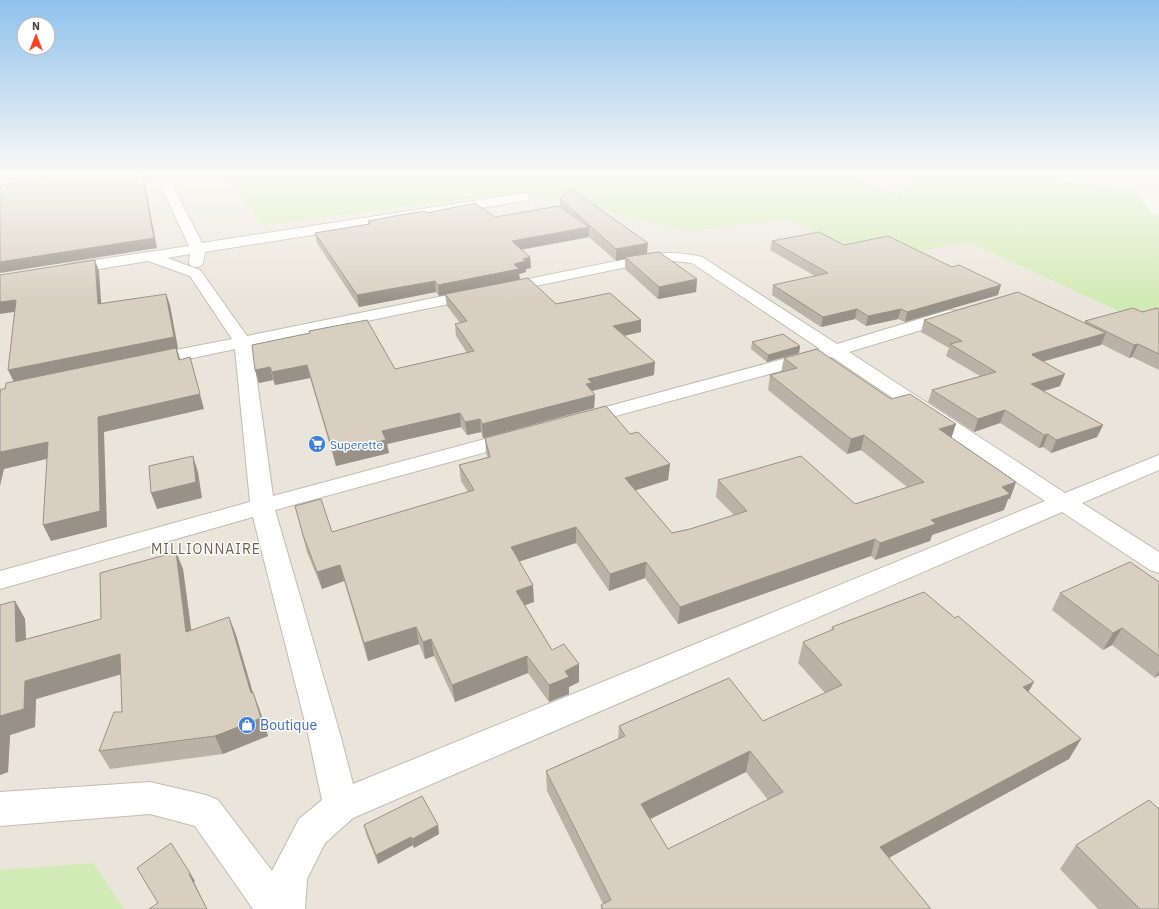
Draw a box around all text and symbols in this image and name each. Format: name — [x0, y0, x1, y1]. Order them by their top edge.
north arrow — [16, 16, 56, 56]
text: N — [32, 19, 40, 33]
supermarket icon: Superette — [307, 434, 327, 454]
place label: Superette — [330, 437, 384, 452]
district label: MILLIONNAIRE — [151, 540, 261, 558]
shop icon: Boutique — [237, 715, 257, 735]
place label: Boutique — [260, 716, 317, 734]

